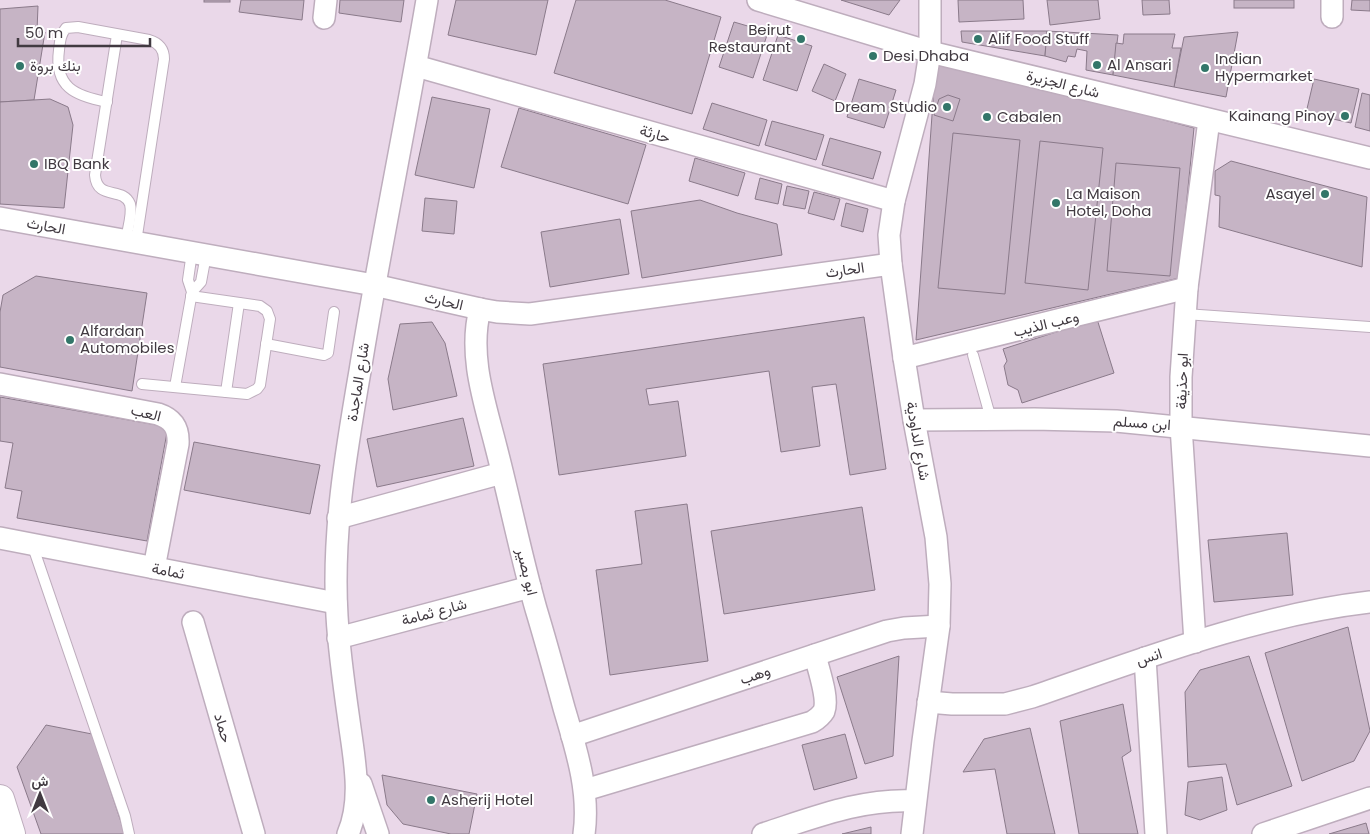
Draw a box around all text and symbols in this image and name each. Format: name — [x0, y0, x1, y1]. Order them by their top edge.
scale bar — [18, 15, 150, 47]
place label: Beirut Restaurant — [709, 19, 791, 57]
text: 50 m — [25, 22, 63, 43]
place label: Alif Food Stuff — [988, 28, 1089, 49]
marker: Beirut Restaurant — [795, 33, 807, 45]
marker: Alif Food Stuff — [972, 33, 984, 45]
place label: Desi Dhaba — [883, 45, 969, 66]
place label: Indian Hypermarket — [1215, 48, 1313, 86]
marker: Desi Dhaba — [867, 50, 879, 62]
place label: Al Ansari — [1107, 54, 1172, 75]
place label: بنك بروة — [30, 55, 81, 76]
marker: Al Ansari — [1091, 59, 1103, 71]
marker: بنك بروة — [14, 60, 26, 72]
marker: Indian Hypermarket — [1199, 62, 1211, 74]
street label: شارع الجزيرة — [1024, 64, 1102, 104]
place label: Dream Studio — [835, 96, 937, 117]
marker: Dream Studio — [941, 101, 953, 113]
place label: Kainang Pinoy — [1229, 105, 1336, 126]
place label: Cabalen — [997, 106, 1062, 127]
marker: Kainang Pinoy — [1339, 110, 1351, 122]
marker: Cabalen — [981, 111, 993, 123]
street label: حارثة — [637, 119, 673, 148]
place label: IBQ Bank — [44, 153, 110, 174]
marker: IBQ Bank — [28, 158, 40, 170]
place label: La Maison Hotel, Doha — [1066, 183, 1151, 221]
place label: Asayel — [1265, 183, 1315, 204]
marker: Asayel — [1319, 188, 1331, 200]
marker: La Maison Hotel, Doha — [1050, 197, 1062, 209]
street label: الحارث — [25, 212, 67, 239]
street label: الحارث — [824, 256, 866, 283]
street label: الحارث — [423, 286, 465, 315]
street label: وعب الذيب — [1011, 305, 1081, 342]
place label: Alfardan Automobiles — [80, 320, 175, 358]
marker: Alfardan Automobiles — [64, 334, 76, 346]
street label: شارع الماجدة — [341, 341, 375, 423]
street label: ابو حذيفة — [1170, 352, 1193, 410]
street label: العب — [129, 399, 163, 426]
street label: شارع الداودية — [900, 400, 936, 482]
street label: ابن مسلم — [1113, 410, 1172, 435]
street label: ابو بصير — [511, 545, 543, 598]
street label: ثمامة — [150, 557, 187, 584]
street label: شارع ثمامة — [399, 593, 469, 631]
street label: انس — [1133, 642, 1165, 671]
street label: وهب — [737, 660, 773, 690]
street label: حماد — [209, 711, 238, 745]
north arrow — [15, 769, 65, 819]
text: ش — [32, 771, 49, 791]
place label: Asherij Hotel — [441, 789, 533, 810]
marker: Asherij Hotel — [425, 794, 437, 806]

